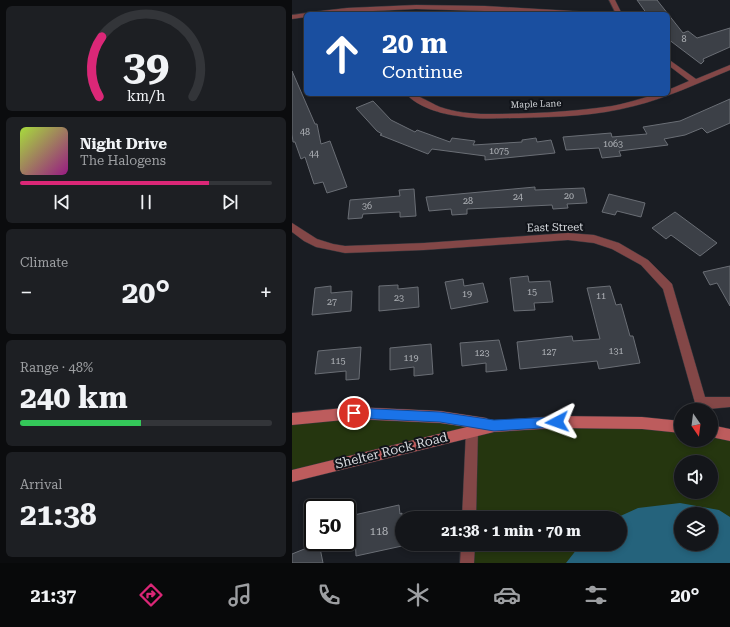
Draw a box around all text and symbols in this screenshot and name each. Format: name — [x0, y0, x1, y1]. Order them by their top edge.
text: 20 m — [382, 27, 447, 60]
icon: ahead — [316, 28, 368, 80]
house number: 8 — [681, 34, 687, 44]
text: 39 — [123, 41, 169, 90]
text: Continue — [382, 61, 463, 82]
text: km/h — [127, 87, 165, 103]
street label: Maple Lane — [511, 98, 561, 110]
house number: 48 — [300, 127, 310, 137]
text: Night Drive — [80, 135, 167, 153]
house number: 1063 — [603, 139, 623, 149]
house number: 1075 — [489, 146, 509, 156]
house number: 44 — [309, 149, 319, 159]
text: The Halogens — [80, 153, 166, 168]
icon: previous — [51, 191, 73, 213]
icon: pause — [135, 191, 157, 213]
icon: next — [219, 191, 241, 213]
house number: 20 — [564, 191, 574, 201]
house number: 24 — [513, 192, 523, 202]
house number: 28 — [463, 196, 473, 206]
house number: 36 — [362, 201, 372, 211]
street label: East Street — [527, 221, 583, 234]
text: Climate — [20, 255, 68, 270]
text: 20° — [122, 275, 170, 310]
text: − — [20, 280, 32, 305]
text: + — [260, 280, 272, 305]
house number: 15 — [527, 287, 537, 297]
house number: 19 — [462, 289, 472, 299]
house number: 11 — [596, 291, 606, 301]
house number: 23 — [394, 293, 404, 303]
house number: 27 — [327, 297, 337, 307]
house number: 131 — [608, 346, 624, 356]
house number: 127 — [541, 347, 557, 357]
house number: 123 — [474, 348, 490, 358]
house number: 119 — [403, 353, 419, 363]
house number: 115 — [330, 356, 346, 366]
text: Range · 48% — [20, 360, 93, 375]
text: 240 km — [20, 380, 128, 415]
pin — [337, 396, 371, 430]
position arrow — [536, 401, 578, 443]
icon: arrive — [343, 402, 365, 424]
north arrow — [674, 403, 718, 447]
map controls — [674, 403, 718, 551]
street label: Shelter Rock Road — [333, 429, 450, 472]
button: sound — [674, 455, 718, 499]
text: Arrival — [20, 477, 62, 492]
text: 21:38 — [20, 497, 97, 532]
speed limit sign: 50 — [304, 499, 356, 551]
button: layers — [674, 507, 718, 551]
text: 21:38 · 1 min · 70 m — [441, 522, 581, 540]
house number: 118 — [370, 525, 388, 538]
icon: directions — [137, 581, 165, 609]
icon: music — [226, 581, 254, 609]
icon: phone — [315, 581, 343, 609]
icon: climate — [404, 581, 432, 609]
icon: car — [493, 581, 521, 609]
icon: filters — [582, 581, 610, 609]
text: 21:37 — [30, 585, 76, 606]
text: 20° — [670, 585, 700, 606]

